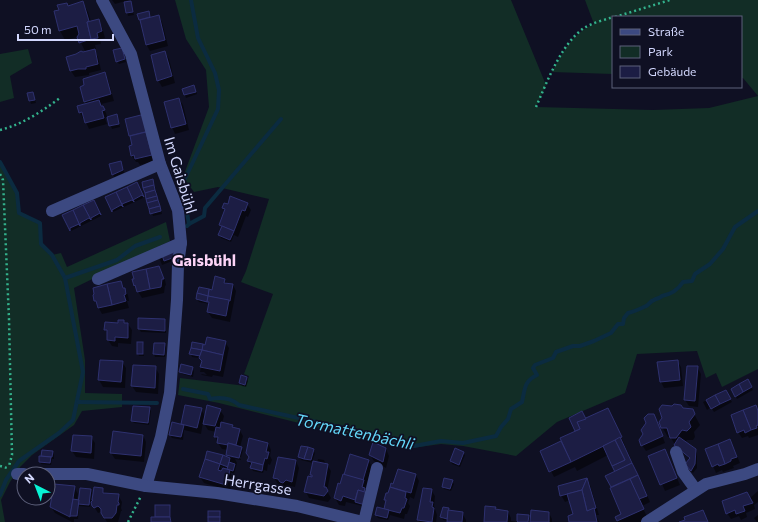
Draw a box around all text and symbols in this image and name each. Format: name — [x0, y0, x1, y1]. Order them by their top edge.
scale bar — [18, 16, 113, 42]
legend — [612, 16, 742, 88]
text: 50 m — [24, 22, 52, 36]
text: Straße — [648, 24, 684, 38]
text: Park — [648, 44, 674, 58]
text: Gebäude — [648, 64, 696, 78]
street label: Im Gaisbühl — [161, 134, 201, 216]
district label: Gaisbühl — [172, 250, 236, 269]
water label: Tormattenbächli — [294, 409, 417, 453]
north arrow — [16, 466, 56, 506]
street label: Herrgasse — [223, 470, 293, 498]
text: N — [22, 471, 36, 486]

